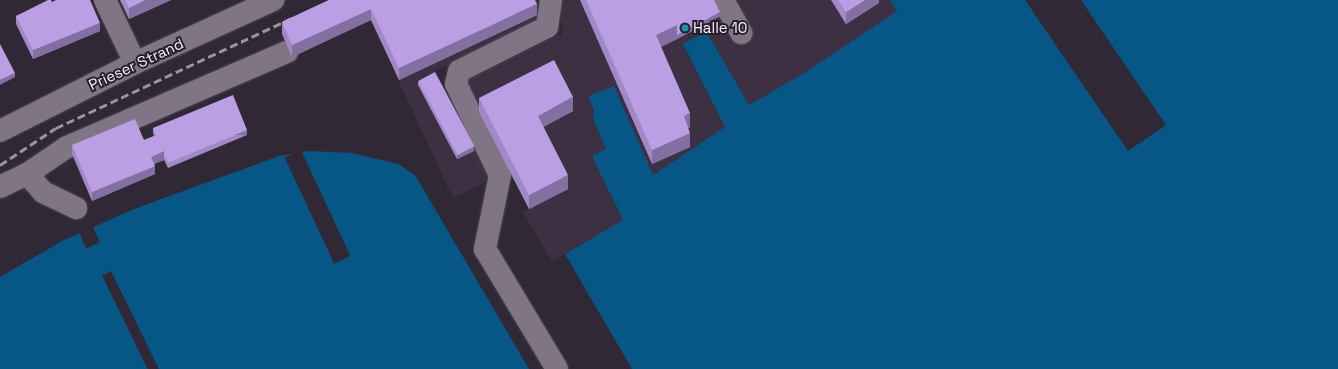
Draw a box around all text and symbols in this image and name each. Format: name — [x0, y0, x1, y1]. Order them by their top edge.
place label: Halle 10 — [693, 19, 747, 37]
marker: Halle 10 — [680, 23, 690, 33]
street label: Prieser Strand — [86, 34, 186, 94]

